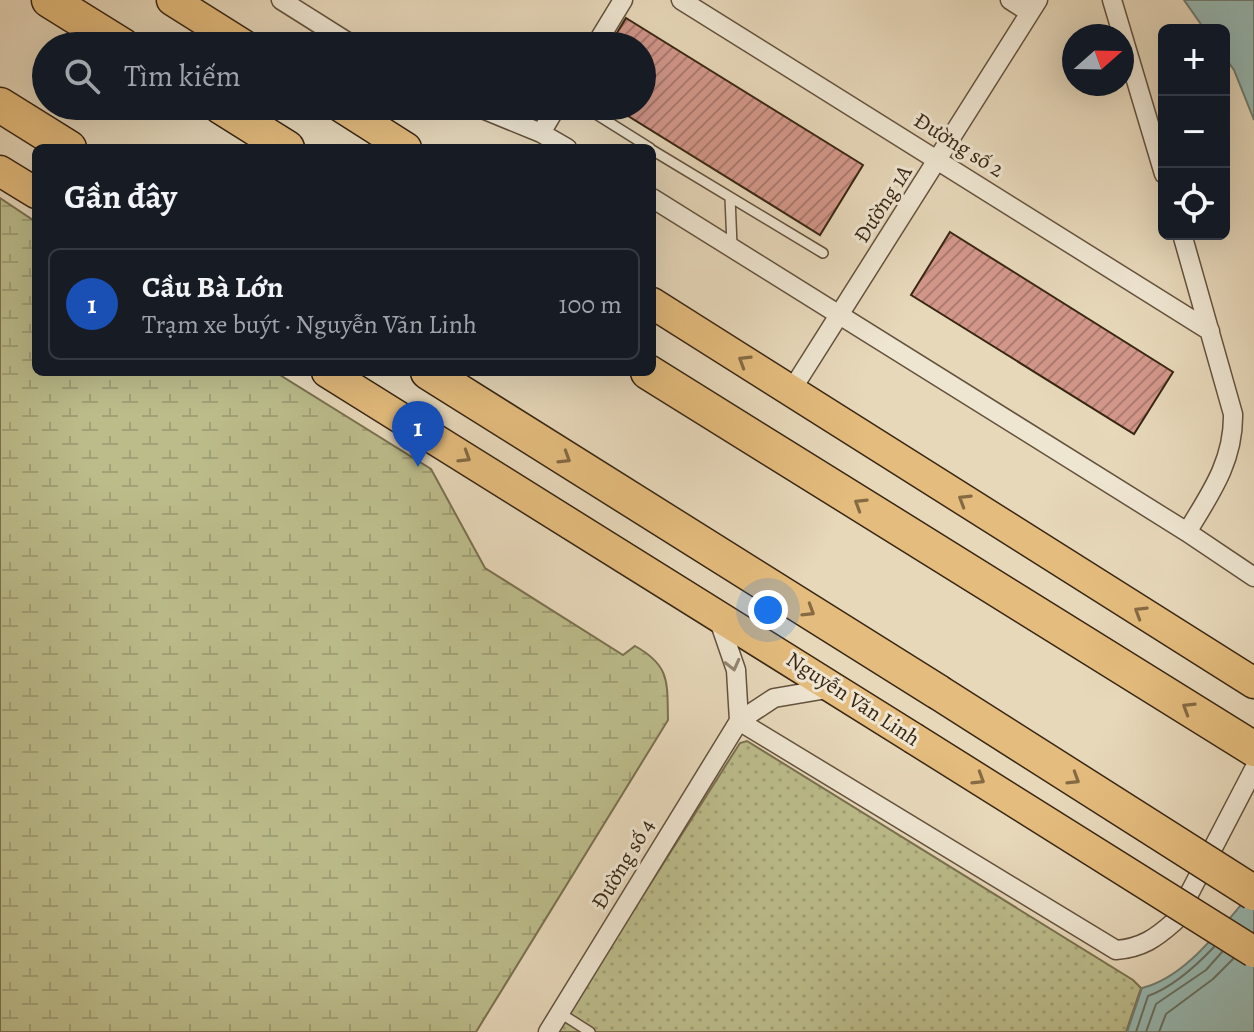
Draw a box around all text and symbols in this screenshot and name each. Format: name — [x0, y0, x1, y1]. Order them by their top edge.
north arrow — [1062, 24, 1134, 96]
map controls — [1158, 24, 1230, 240]
button: + — [1158, 24, 1230, 96]
search box — [32, 32, 656, 120]
icon: search — [60, 54, 104, 98]
text: Tìm kiếm — [124, 56, 241, 96]
button: − — [1158, 96, 1230, 168]
street label: Đường số 2 — [908, 105, 1010, 185]
street label: Đường 1A — [847, 158, 920, 249]
button: locate — [1158, 168, 1230, 240]
text: Gần đây — [64, 173, 177, 220]
text: Cầu Bà Lớn — [142, 267, 284, 307]
text: 1 — [87, 287, 97, 322]
text: 100 m — [559, 287, 622, 322]
text: Trạm xe buýt · Nguyễn Văn Linh — [142, 307, 477, 342]
one-way arrow — [738, 356, 753, 371]
pin: 1 — [392, 401, 444, 467]
one-way arrow — [456, 447, 471, 463]
one-way arrow — [556, 448, 571, 464]
one-way arrow — [958, 495, 972, 510]
one-way arrow — [854, 498, 869, 513]
your location — [748, 590, 788, 630]
one-way arrow — [800, 601, 815, 617]
one-way arrow — [1135, 606, 1149, 621]
street label: Nguyễn Văn Linh — [780, 645, 926, 754]
one-way arrow — [724, 658, 741, 672]
one-way arrow — [1182, 702, 1197, 717]
one-way arrow — [1066, 769, 1080, 784]
one-way arrow — [970, 770, 985, 785]
street label: Đường số 4 — [584, 813, 662, 915]

